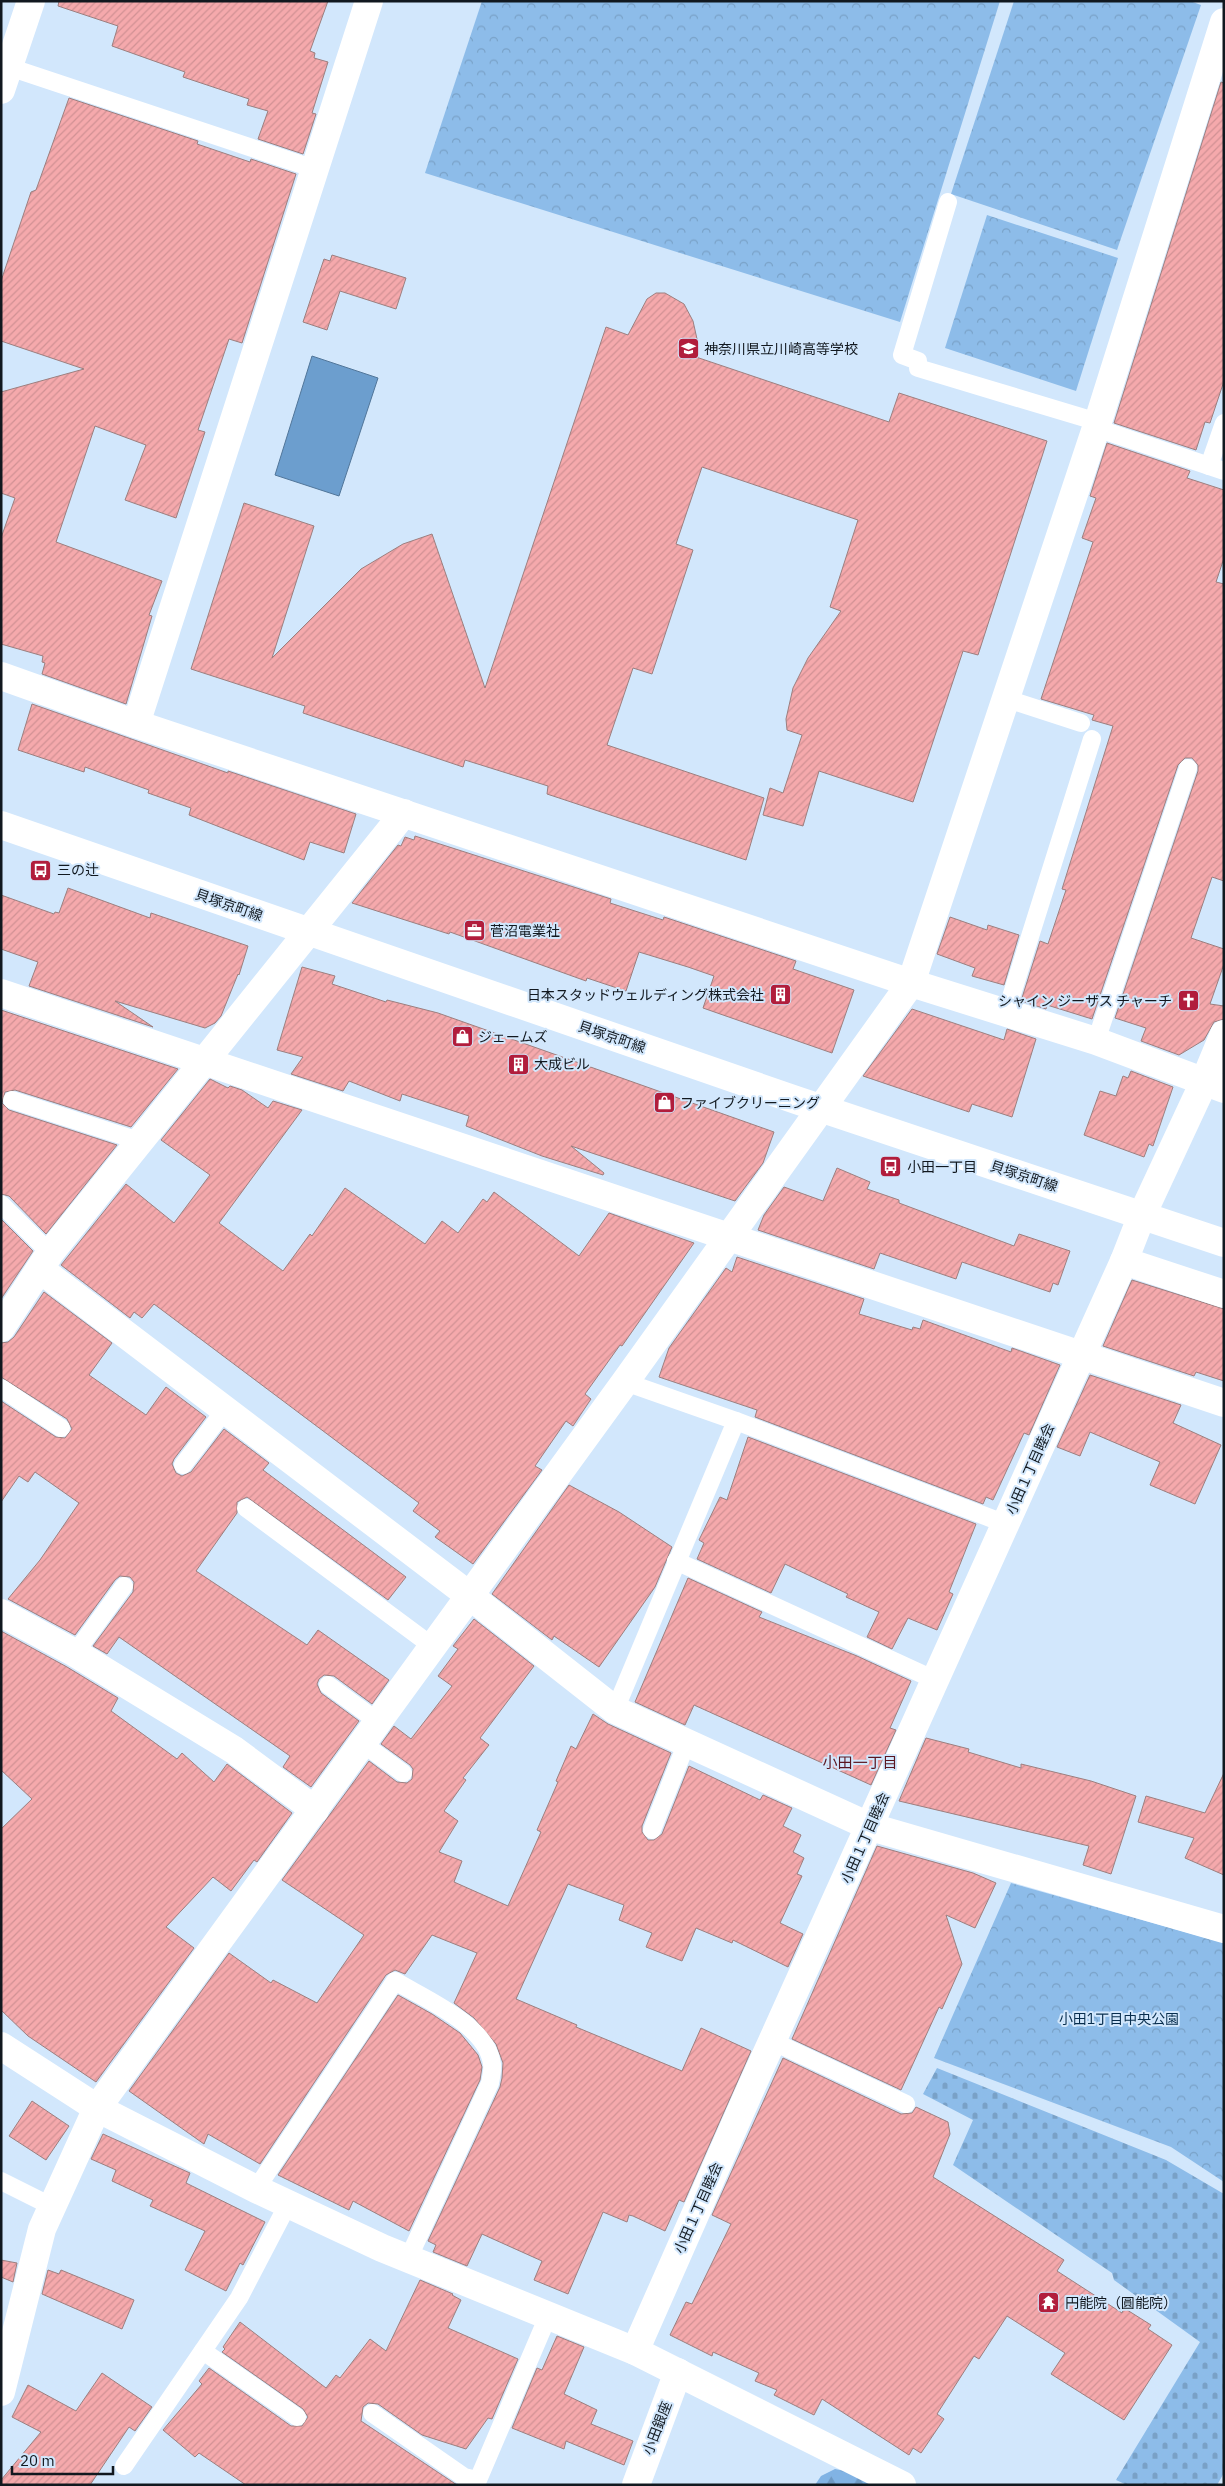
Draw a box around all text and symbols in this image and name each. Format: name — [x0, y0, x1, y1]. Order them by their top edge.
school or university icon: 神奈川県立川崎高等学校 — [676, 337, 700, 361]
place label: 神奈川県立川崎高等学校 — [704, 340, 858, 358]
bus stop icon: 三の辻 — [29, 858, 53, 882]
place label: 三の辻 — [57, 861, 99, 879]
street label: 貝塚京町線 — [193, 885, 265, 925]
office icon: 菅沼電業社 — [462, 919, 486, 943]
place label: 菅沼電業社 — [490, 922, 560, 940]
building icon: 日本スタッドウェルディング株式会社 — [768, 983, 792, 1007]
place label: 日本スタッドウェルディング株式会社 — [527, 986, 764, 1004]
church icon: シャイン ジーザス チャーチ — [1176, 989, 1200, 1013]
place label: シャイン ジーザス チャーチ — [998, 992, 1172, 1010]
street label: 貝塚京町線 — [576, 1017, 648, 1057]
shop icon: ジェームズ — [450, 1025, 474, 1049]
place label: ジェームズ — [478, 1028, 548, 1046]
building icon: 大成ビル — [506, 1052, 530, 1076]
place label: 大成ビル — [534, 1055, 590, 1073]
shop icon: ファイブクリーニング — [652, 1091, 676, 1115]
place label: ファイブクリーニング — [680, 1094, 820, 1112]
bus stop icon: 小田一丁目 — [879, 1155, 903, 1179]
street label: 貝塚京町線 — [988, 1157, 1060, 1195]
place label: 小田一丁目 — [907, 1158, 977, 1176]
street label: 小田１丁目睦会 — [1002, 1421, 1058, 1517]
district label: 小田一丁目 — [822, 1753, 898, 1772]
street label: 小田１丁目睦会 — [837, 1790, 893, 1886]
park label: 小田1丁目中央公園 — [1059, 2010, 1179, 2028]
street label: 小田１丁目睦会 — [670, 2160, 726, 2256]
temple icon: 円能院（圓能院） — [1037, 2291, 1061, 2315]
place label: 円能院（圓能院） — [1065, 2294, 1177, 2312]
street label: 小田銀座 — [639, 2399, 675, 2457]
scale bar — [12, 2444, 114, 2476]
text: 20 m — [20, 2451, 55, 2470]

